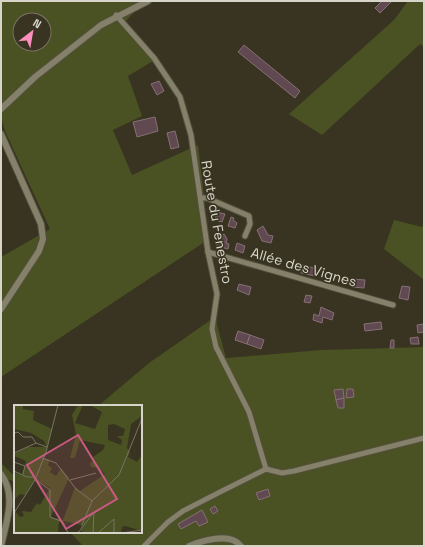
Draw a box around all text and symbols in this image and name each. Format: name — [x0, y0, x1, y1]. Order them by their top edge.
north arrow — [12, 12, 52, 52]
text: N — [30, 16, 44, 31]
street label: Route du Fenestro — [197, 159, 237, 285]
street label: Allée des Vignes — [249, 243, 359, 291]
inset map — [14, 405, 142, 533]

